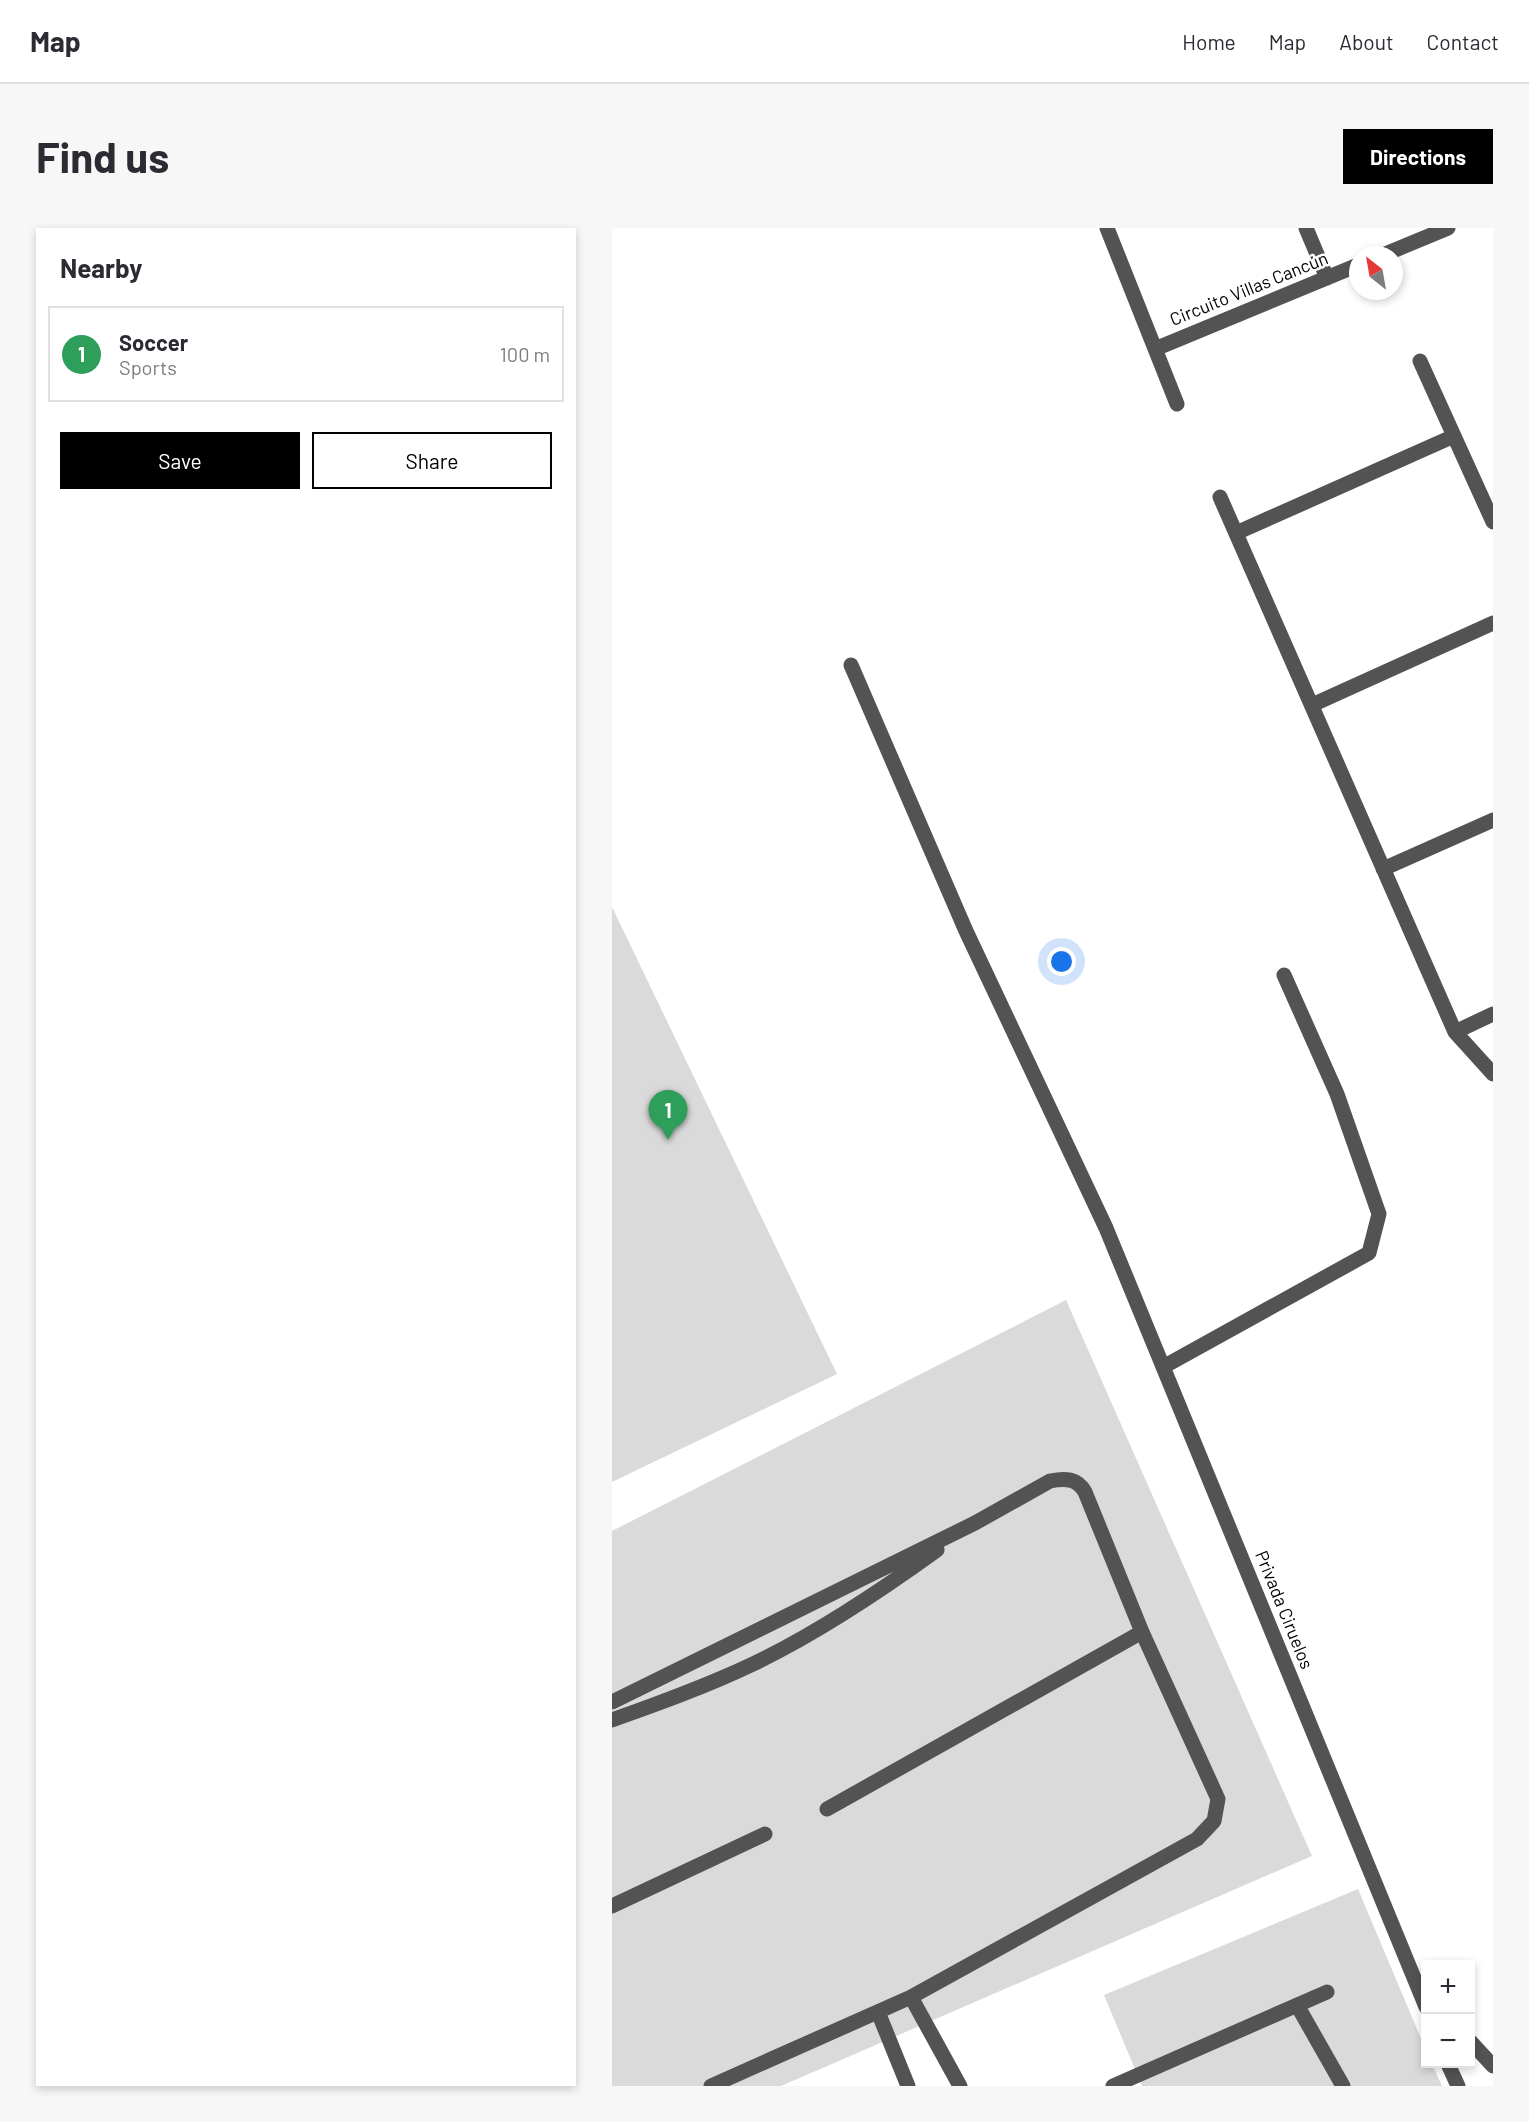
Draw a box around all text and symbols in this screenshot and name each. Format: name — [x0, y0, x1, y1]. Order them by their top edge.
text: Map — [30, 24, 81, 58]
text: Home — [1182, 29, 1236, 54]
text: Map — [1269, 29, 1306, 54]
text: About — [1339, 29, 1394, 54]
text: Contact — [1427, 29, 1499, 54]
button: Directions — [1343, 129, 1493, 184]
text: Find us — [36, 131, 169, 181]
street label: Circuito Villas Cancún — [1166, 246, 1331, 330]
north arrow — [1349, 246, 1403, 300]
text: Nearby — [60, 252, 142, 283]
text: Soccer — [119, 329, 188, 355]
text: 1 — [78, 342, 85, 366]
text: 100 m — [500, 342, 550, 366]
text: Sports — [119, 355, 177, 379]
button: Save — [60, 432, 300, 489]
button: Share — [312, 432, 552, 489]
your location — [1047, 947, 1076, 976]
pin: 1 — [648, 1090, 688, 1140]
street label: Privada Ciruelos — [1251, 1547, 1319, 1672]
map controls — [1421, 1960, 1475, 2068]
button: + — [1421, 1960, 1475, 2014]
button: − — [1421, 2014, 1475, 2068]

